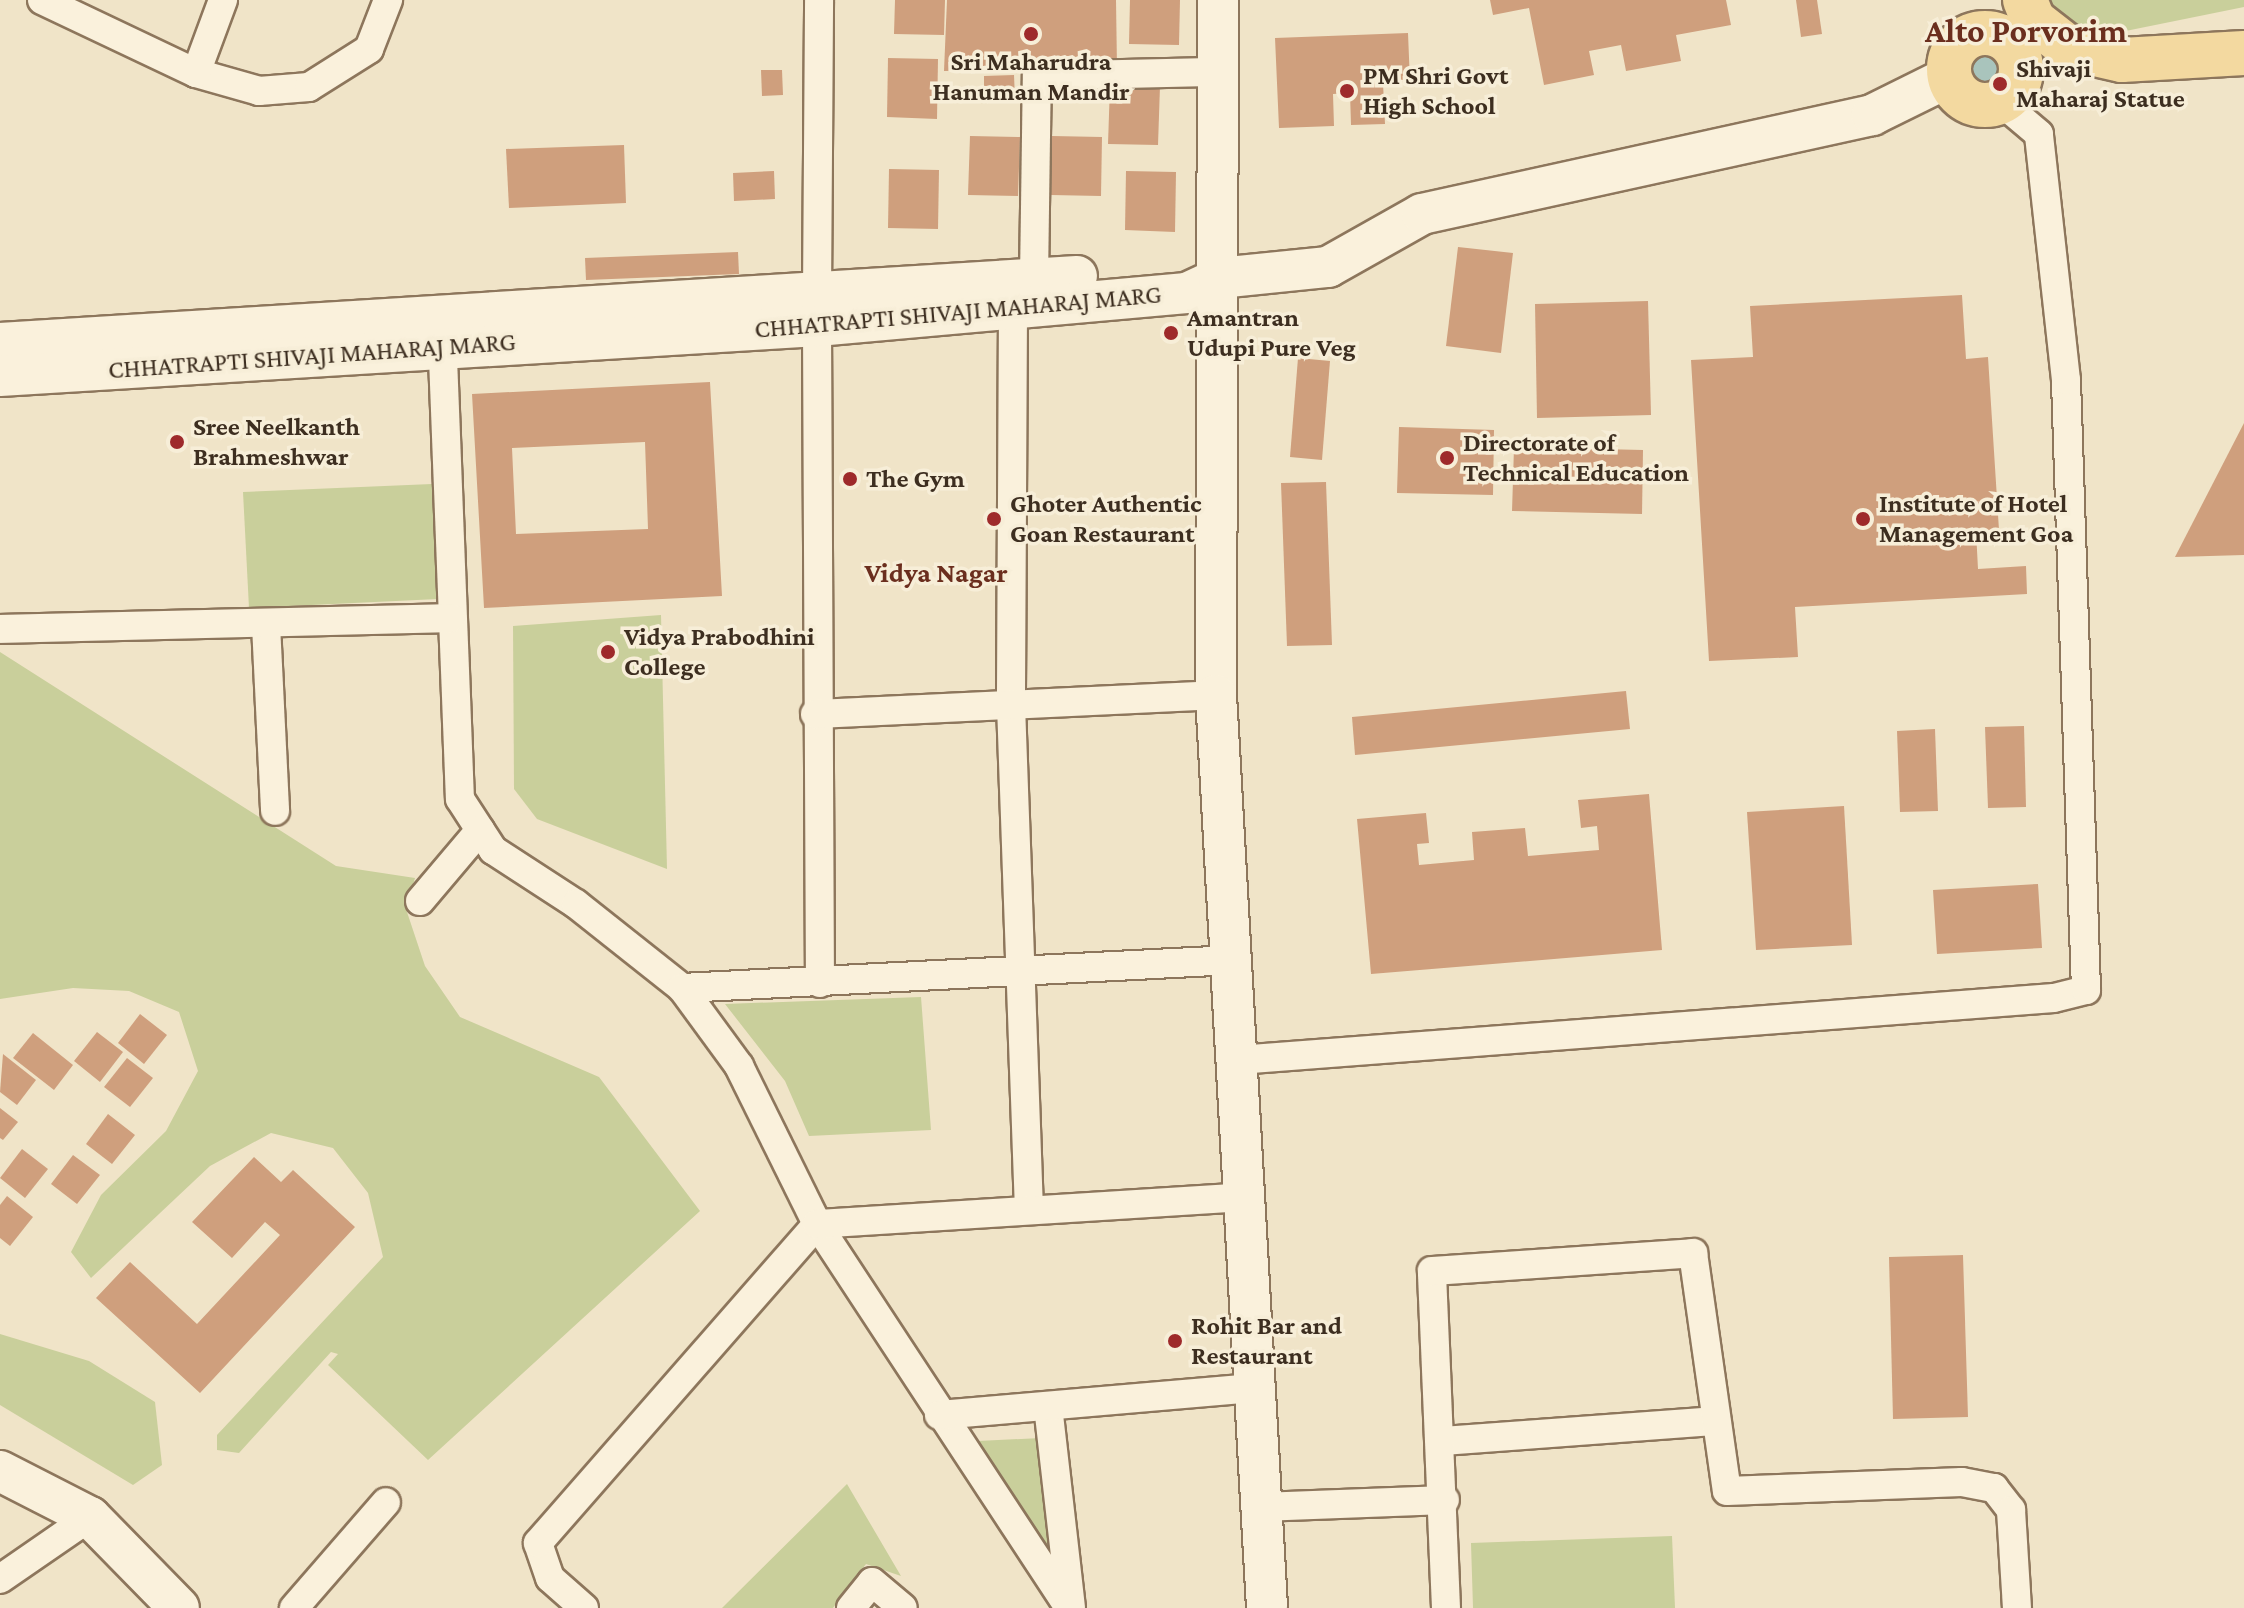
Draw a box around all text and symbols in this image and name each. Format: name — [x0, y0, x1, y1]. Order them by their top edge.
district label: Alto Porvorim — [1925, 11, 2127, 51]
marker: Sri Maharudra Hanuman Mandir — [1022, 25, 1040, 43]
place label: Sri Maharudra Hanuman Mandir — [932, 46, 1130, 108]
place label: Shivaji Maharaj Statue — [2016, 53, 2185, 114]
place label: PM Shri Govt High School — [1363, 60, 1508, 122]
marker: Shivaji Maharaj Statue — [1991, 75, 2009, 93]
marker: PM Shri Govt High School — [1338, 82, 1356, 100]
street label: CHHATRAPTI SHIVAJI MAHARAJ MARG — [753, 279, 1163, 345]
place label: Amantran Udupi Pure Veg — [1187, 302, 1356, 364]
marker: Amantran Udupi Pure Veg — [1162, 324, 1180, 342]
street label: CHHATRAPTI SHIVAJI MAHARAJ MARG — [107, 326, 517, 386]
place label: Sree Neelkanth Brahmeshwar — [193, 411, 360, 472]
place label: Directorate of Technical Education — [1463, 427, 1689, 488]
marker: Sree Neelkanth Brahmeshwar — [168, 433, 186, 451]
marker: Directorate of Technical Education — [1438, 449, 1456, 467]
place label: The Gym — [866, 463, 965, 495]
marker: The Gym — [841, 470, 859, 488]
place label: Ghoter Authentic Goan Restaurant — [1010, 488, 1202, 550]
place label: Institute of Hotel Management Goa — [1879, 488, 2073, 550]
marker: Ghoter Authentic Goan Restaurant — [985, 510, 1003, 528]
marker: Institute of Hotel Management Goa — [1854, 510, 1872, 528]
district label: Vidya Nagar — [864, 556, 1008, 590]
place label: Vidya Prabodhini College — [624, 621, 815, 682]
marker: Vidya Prabodhini College — [599, 643, 617, 661]
place label: Rohit Bar and Restaurant — [1191, 1310, 1342, 1372]
marker: Rohit Bar and Restaurant — [1166, 1332, 1184, 1350]

